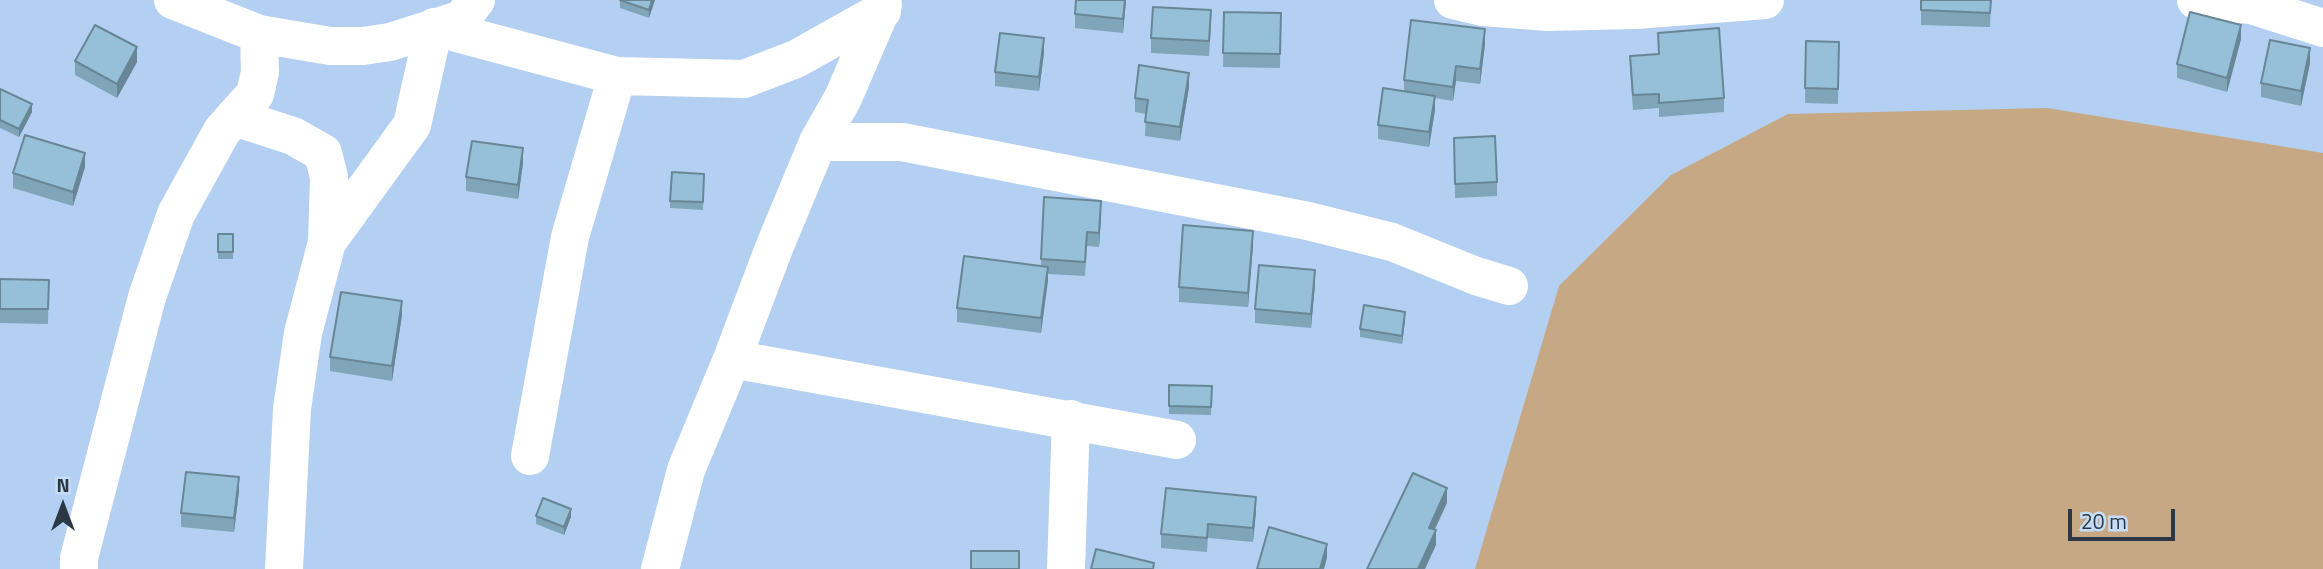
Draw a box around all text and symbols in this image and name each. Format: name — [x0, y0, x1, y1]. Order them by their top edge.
text: N — [56, 470, 70, 499]
north arrow — [28, 471, 98, 541]
scale bar — [2071, 496, 2178, 540]
text: 20 m — [2081, 505, 2127, 537]

